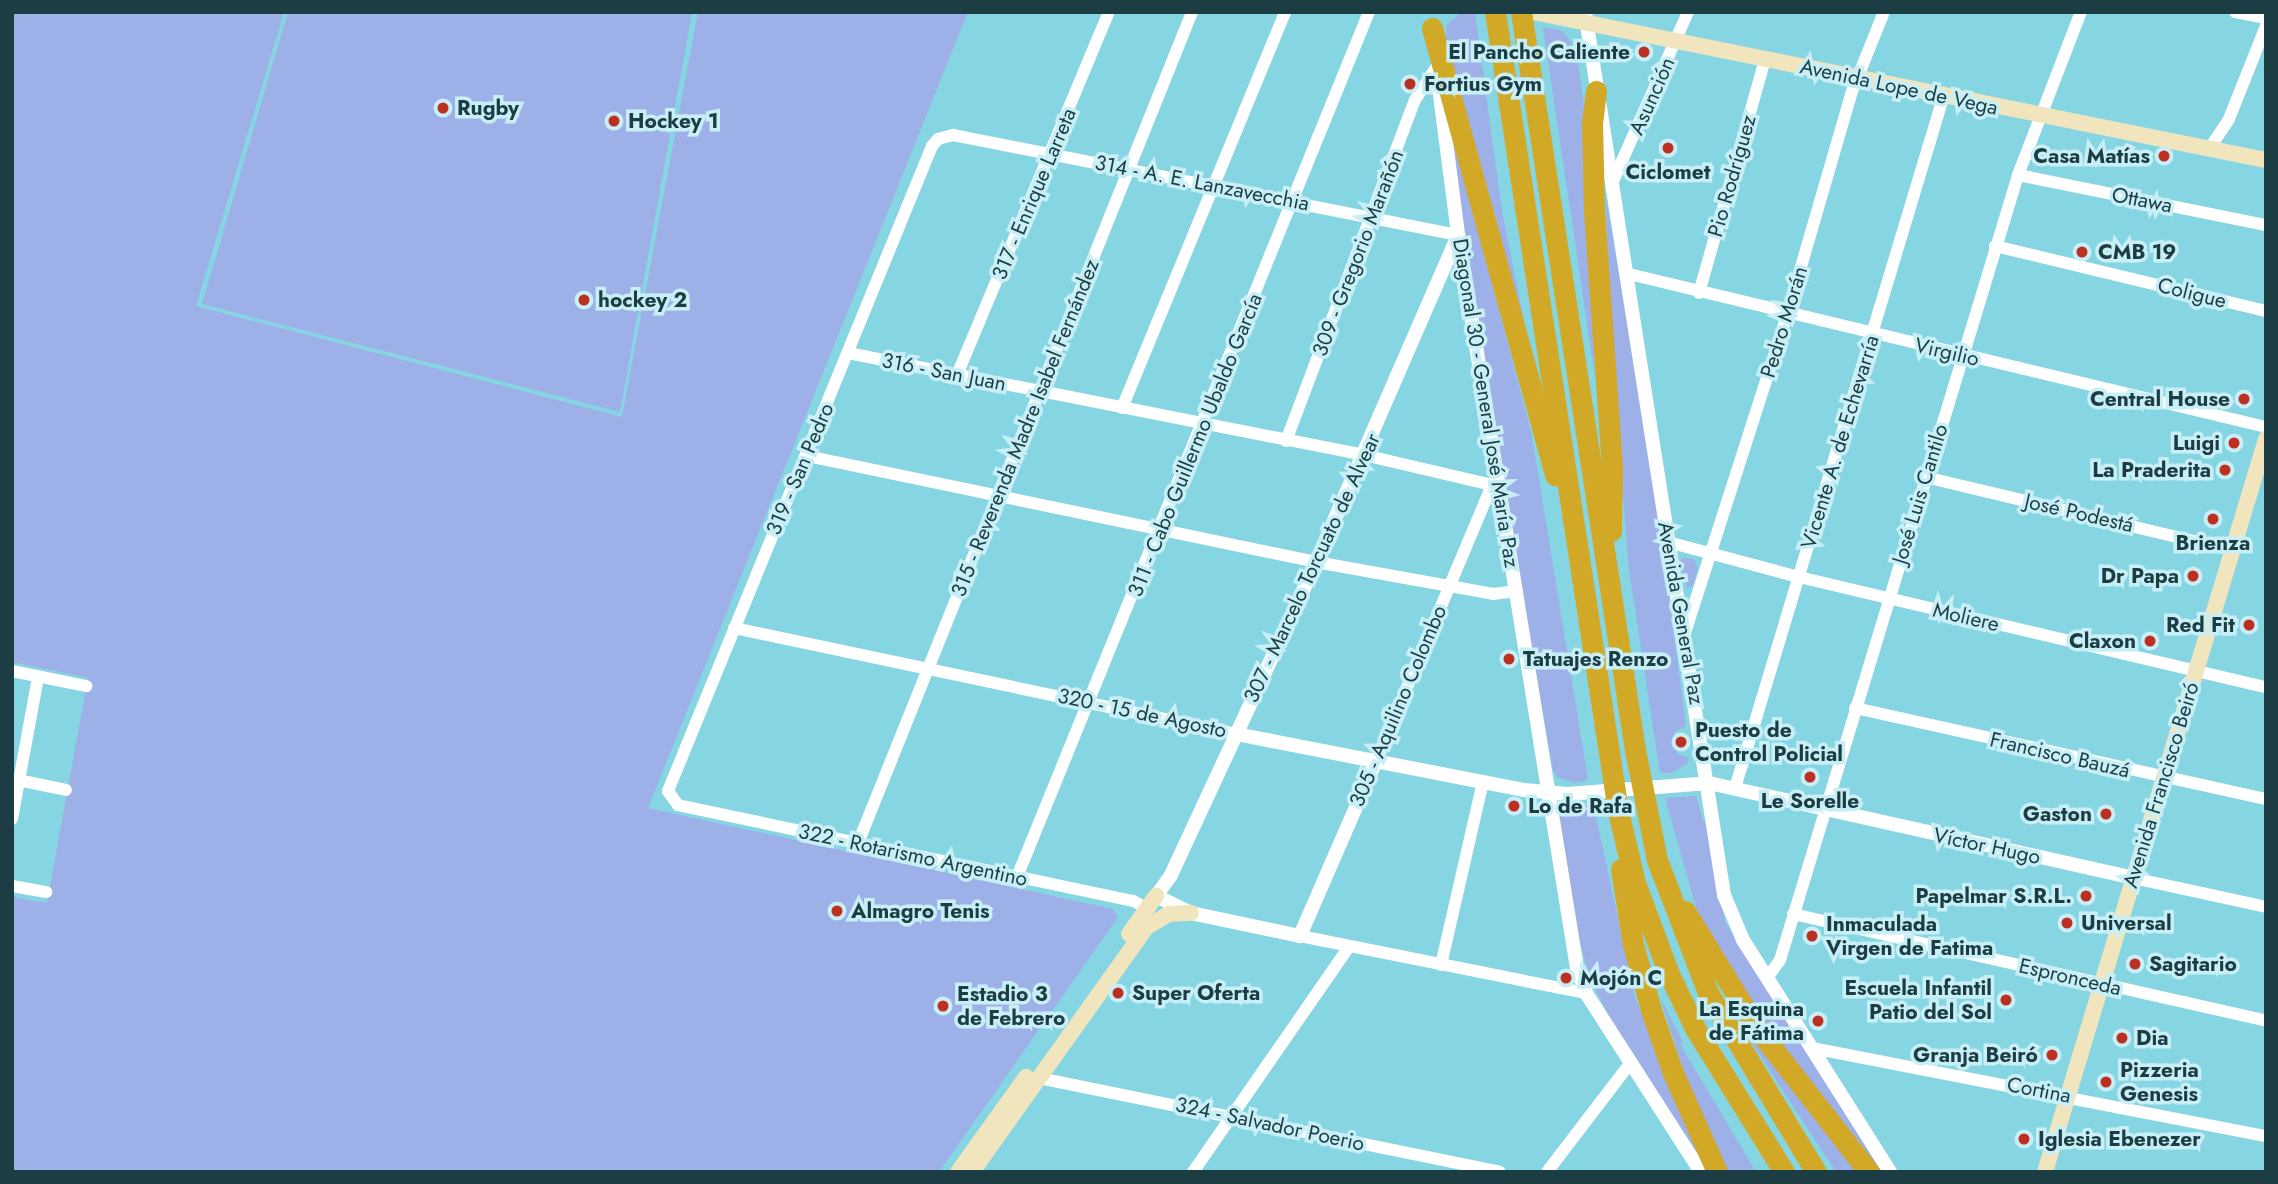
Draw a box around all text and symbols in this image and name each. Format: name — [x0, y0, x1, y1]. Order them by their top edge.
place label: El Pancho Caliente — [1448, 39, 1630, 65]
marker: El Pancho Caliente — [1636, 44, 1652, 60]
street label: Asunción — [1624, 53, 1680, 139]
street label: Avenida Lope de Vega — [1798, 54, 2000, 120]
place label: Fortius Gym — [1424, 71, 1542, 97]
marker: Fortius Gym — [1402, 76, 1418, 92]
place label: Rugby — [457, 95, 519, 121]
marker: Rugby — [435, 100, 451, 116]
street label: 317 - Enrique Larreta — [986, 104, 1082, 284]
place label: Hockey 1 — [628, 108, 719, 134]
street label: Pio Rodríguez — [1703, 112, 1761, 240]
marker: Hockey 1 — [606, 113, 622, 129]
marker: Ciclomet — [1660, 140, 1676, 156]
place label: Casa Matías — [2033, 143, 2150, 169]
street label: 309 - Gregorio Marañón — [1307, 146, 1409, 360]
marker: Casa Matías — [2156, 148, 2172, 164]
street label: 314 - A. E. Lanzavecchia — [1093, 150, 1311, 216]
place label: Ciclomet — [1626, 159, 1710, 185]
street label: Ottawa — [2110, 182, 2174, 218]
street label: Diagonal 30 - General José María Paz — [1448, 237, 1524, 569]
place label: CMB 19 — [2098, 239, 2176, 265]
marker: CMB 19 — [2072, 242, 2092, 262]
street label: 315 - Reverenda Madre Isabel Fernández — [946, 256, 1104, 600]
street label: Pedro Morán — [1755, 263, 1813, 381]
street label: Coligue — [2155, 272, 2229, 314]
place label: hockey 2 — [598, 287, 687, 313]
street label: 311 - Cabo Guillermo Ubaldo García — [1122, 290, 1268, 600]
marker: hockey 2 — [576, 292, 592, 308]
street label: Vicente A. de Echevarría — [1796, 332, 1884, 552]
street label: Virgilio — [1912, 332, 1982, 372]
street label: 316 - San Juan — [880, 348, 1008, 396]
place label: Central House — [2090, 386, 2230, 412]
marker: Central House — [2236, 391, 2252, 407]
street label: 319 - San Pedro — [761, 399, 839, 539]
street label: José Luis Cantilo — [1887, 421, 1953, 567]
street label: 307 - Marcelo Torcuato de Alvear — [1238, 429, 1386, 707]
place label: Luigi — [2173, 430, 2220, 456]
marker: Luigi — [2226, 435, 2242, 451]
place label: La Praderita — [2092, 457, 2211, 483]
marker: La Praderita — [2217, 462, 2233, 478]
street label: José Podestá — [2022, 488, 2136, 538]
marker: Brienza — [2205, 511, 2221, 527]
street label: Avenida General Paz — [1652, 520, 1710, 706]
place label: Brienza — [2176, 530, 2250, 556]
place label: Dr Papa — [2101, 563, 2179, 589]
marker: Dr Papa — [2185, 568, 2201, 584]
street label: Moliere — [1930, 597, 2002, 637]
street label: 305 - Aquilino Colombo — [1344, 602, 1452, 810]
place label: Red Fit — [2166, 612, 2235, 638]
marker: Red Fit — [2241, 617, 2257, 633]
place label: Claxon — [2069, 628, 2136, 654]
marker: Claxon — [2142, 633, 2158, 649]
place label: Tatuajes Renzo — [1523, 646, 1668, 672]
marker: Tatuajes Renzo — [1501, 651, 1517, 667]
street label: Avenida Francisco Beiró — [2118, 679, 2204, 891]
street label: 320 - 15 de Agosto — [1055, 683, 1229, 743]
place label: Puesto de Control Policial — [1695, 717, 1843, 767]
street label: Francisco Bauzá — [1988, 727, 2132, 783]
marker: Puesto de Control Policial — [1673, 734, 1689, 750]
marker: Le Sorelle — [1802, 769, 1818, 785]
place label: Le Sorelle — [1761, 788, 1859, 814]
place label: Lo de Rafa — [1528, 793, 1633, 819]
marker: Lo de Rafa — [1506, 798, 1522, 814]
place label: Gaston — [2023, 801, 2092, 827]
marker: Gaston — [2098, 806, 2114, 822]
street label: 322 - Rotarismo Argentino — [796, 818, 1030, 892]
street label: Víctor Hugo — [1931, 822, 2043, 870]
place label: Papelmar S.R.L. — [1915, 883, 2072, 909]
marker: Papelmar S.R.L. — [2078, 888, 2094, 904]
place label: Almagro Tenis — [851, 898, 990, 924]
marker: Almagro Tenis — [829, 903, 845, 919]
place label: Universal — [2081, 910, 2172, 936]
place label: Inmaculada Virgen de Fatima — [1826, 911, 1993, 961]
marker: Universal — [2059, 915, 2075, 931]
marker: Inmaculada Virgen de Fatima — [1804, 928, 1820, 944]
place label: Sagitario — [2149, 951, 2237, 977]
street label: Espronceda — [2016, 953, 2124, 1001]
marker: Sagitario — [2127, 956, 2143, 972]
place label: Mojón C — [1580, 965, 1662, 991]
marker: Mojón C — [1558, 970, 1574, 986]
place label: Escuela Infantil Patio del Sol — [1844, 975, 1992, 1025]
place label: Super Oferta — [1132, 980, 1260, 1006]
place label: Estadio 3 de Febrero — [957, 981, 1065, 1031]
marker: Super Oferta — [1110, 985, 1126, 1001]
marker: Escuela Infantil Patio del Sol — [1998, 992, 2014, 1008]
place label: La Esquina de Fátima — [1699, 996, 1804, 1046]
marker: Estadio 3 de Febrero — [935, 998, 951, 1014]
marker: La Esquina de Fátima — [1810, 1013, 1826, 1029]
place label: Dia — [2136, 1025, 2169, 1051]
marker: Dia — [2114, 1030, 2130, 1046]
place label: Granja Beiró — [1913, 1042, 2038, 1068]
marker: Granja Beiró — [2044, 1047, 2060, 1063]
place label: Pizzeria Genesis — [2120, 1057, 2199, 1107]
street label: Cortina — [2005, 1071, 2073, 1109]
marker: Pizzeria Genesis — [2098, 1074, 2114, 1090]
street label: 324 - Salvador Poerio — [1173, 1092, 1367, 1156]
place label: Iglesia Ebenezer — [2038, 1126, 2201, 1152]
marker: Iglesia Ebenezer — [2016, 1131, 2032, 1147]

